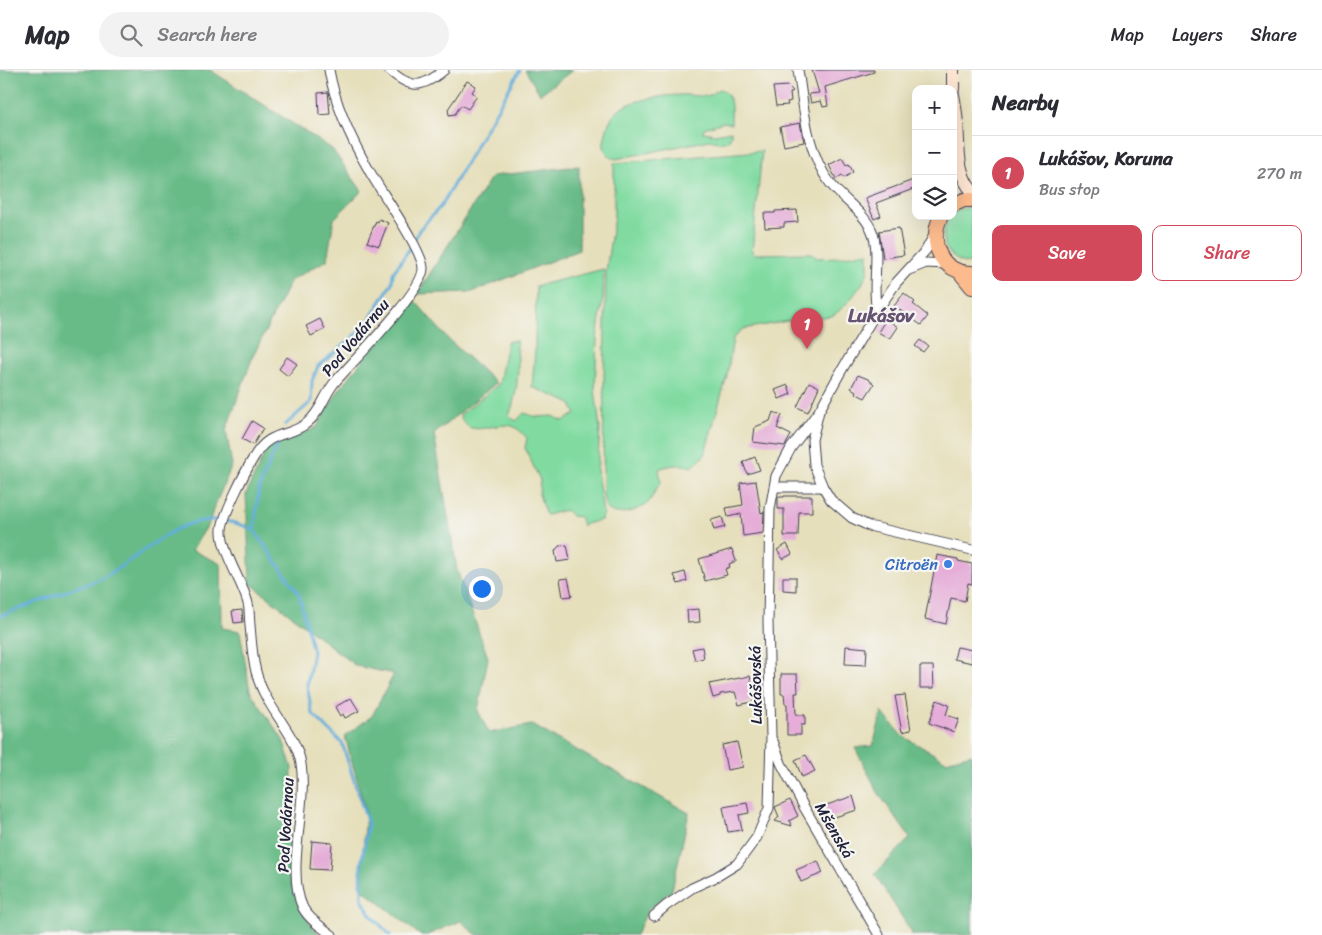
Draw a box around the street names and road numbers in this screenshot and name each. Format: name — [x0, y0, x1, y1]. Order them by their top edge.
street label: Pod Vodárnou — [314, 291, 397, 383]
street label: Lukášovská — [740, 645, 771, 724]
street label: Pod Vodárnou — [269, 776, 302, 873]
street label: Mšenská — [807, 797, 862, 864]

